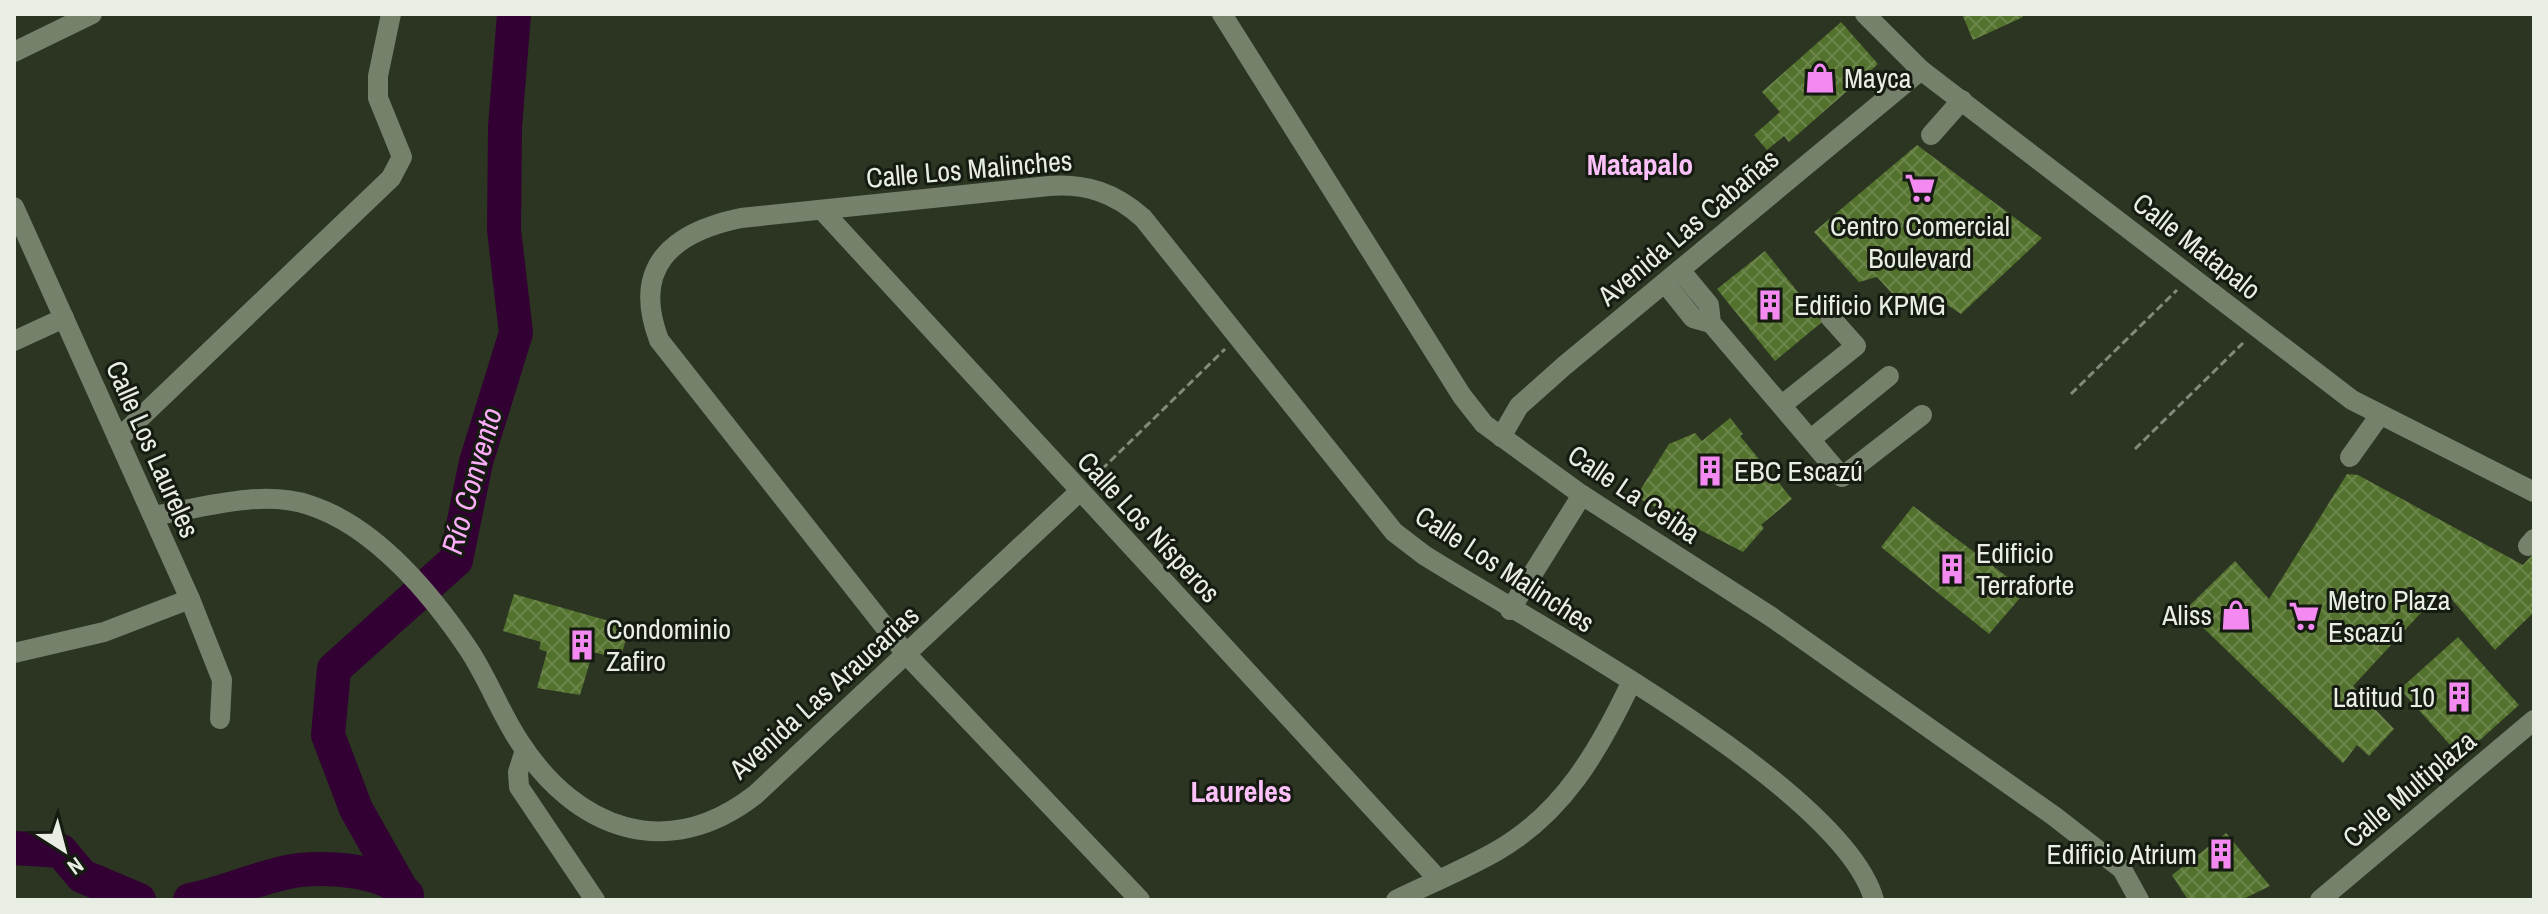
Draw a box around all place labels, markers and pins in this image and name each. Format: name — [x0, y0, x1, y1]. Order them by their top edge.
place label: Mayca — [1844, 59, 1912, 97]
shop icon: Mayca — [1803, 61, 1837, 95]
supermarket icon: Centro Comercial Boulevard — [1903, 171, 1937, 205]
place label: Centro Comercial Boulevard — [1830, 207, 2010, 277]
place label: Edificio KPMG — [1794, 286, 1946, 324]
building icon: Edificio KPMG — [1753, 288, 1787, 322]
place label: EBC Escazú — [1734, 452, 1863, 490]
building icon: EBC Escazú — [1693, 454, 1727, 488]
place label: Edificio Terraforte — [1976, 534, 2074, 604]
building icon: Edificio Terraforte — [1935, 552, 1969, 586]
place label: Metro Plaza Escazú — [2328, 581, 2451, 651]
place label: Aliss — [2161, 596, 2212, 634]
shop icon: Aliss — [2219, 598, 2253, 632]
supermarket icon: Metro Plaza Escazú — [2287, 599, 2321, 633]
place label: Condominio Zafiro — [606, 610, 731, 680]
building icon: Condominio Zafiro — [565, 628, 599, 662]
place label: Latitud 10 — [2333, 678, 2435, 716]
building icon: Latitud 10 — [2442, 680, 2476, 714]
place label: Edificio Atrium — [2046, 835, 2197, 873]
building icon: Edificio Atrium — [2204, 837, 2238, 871]

